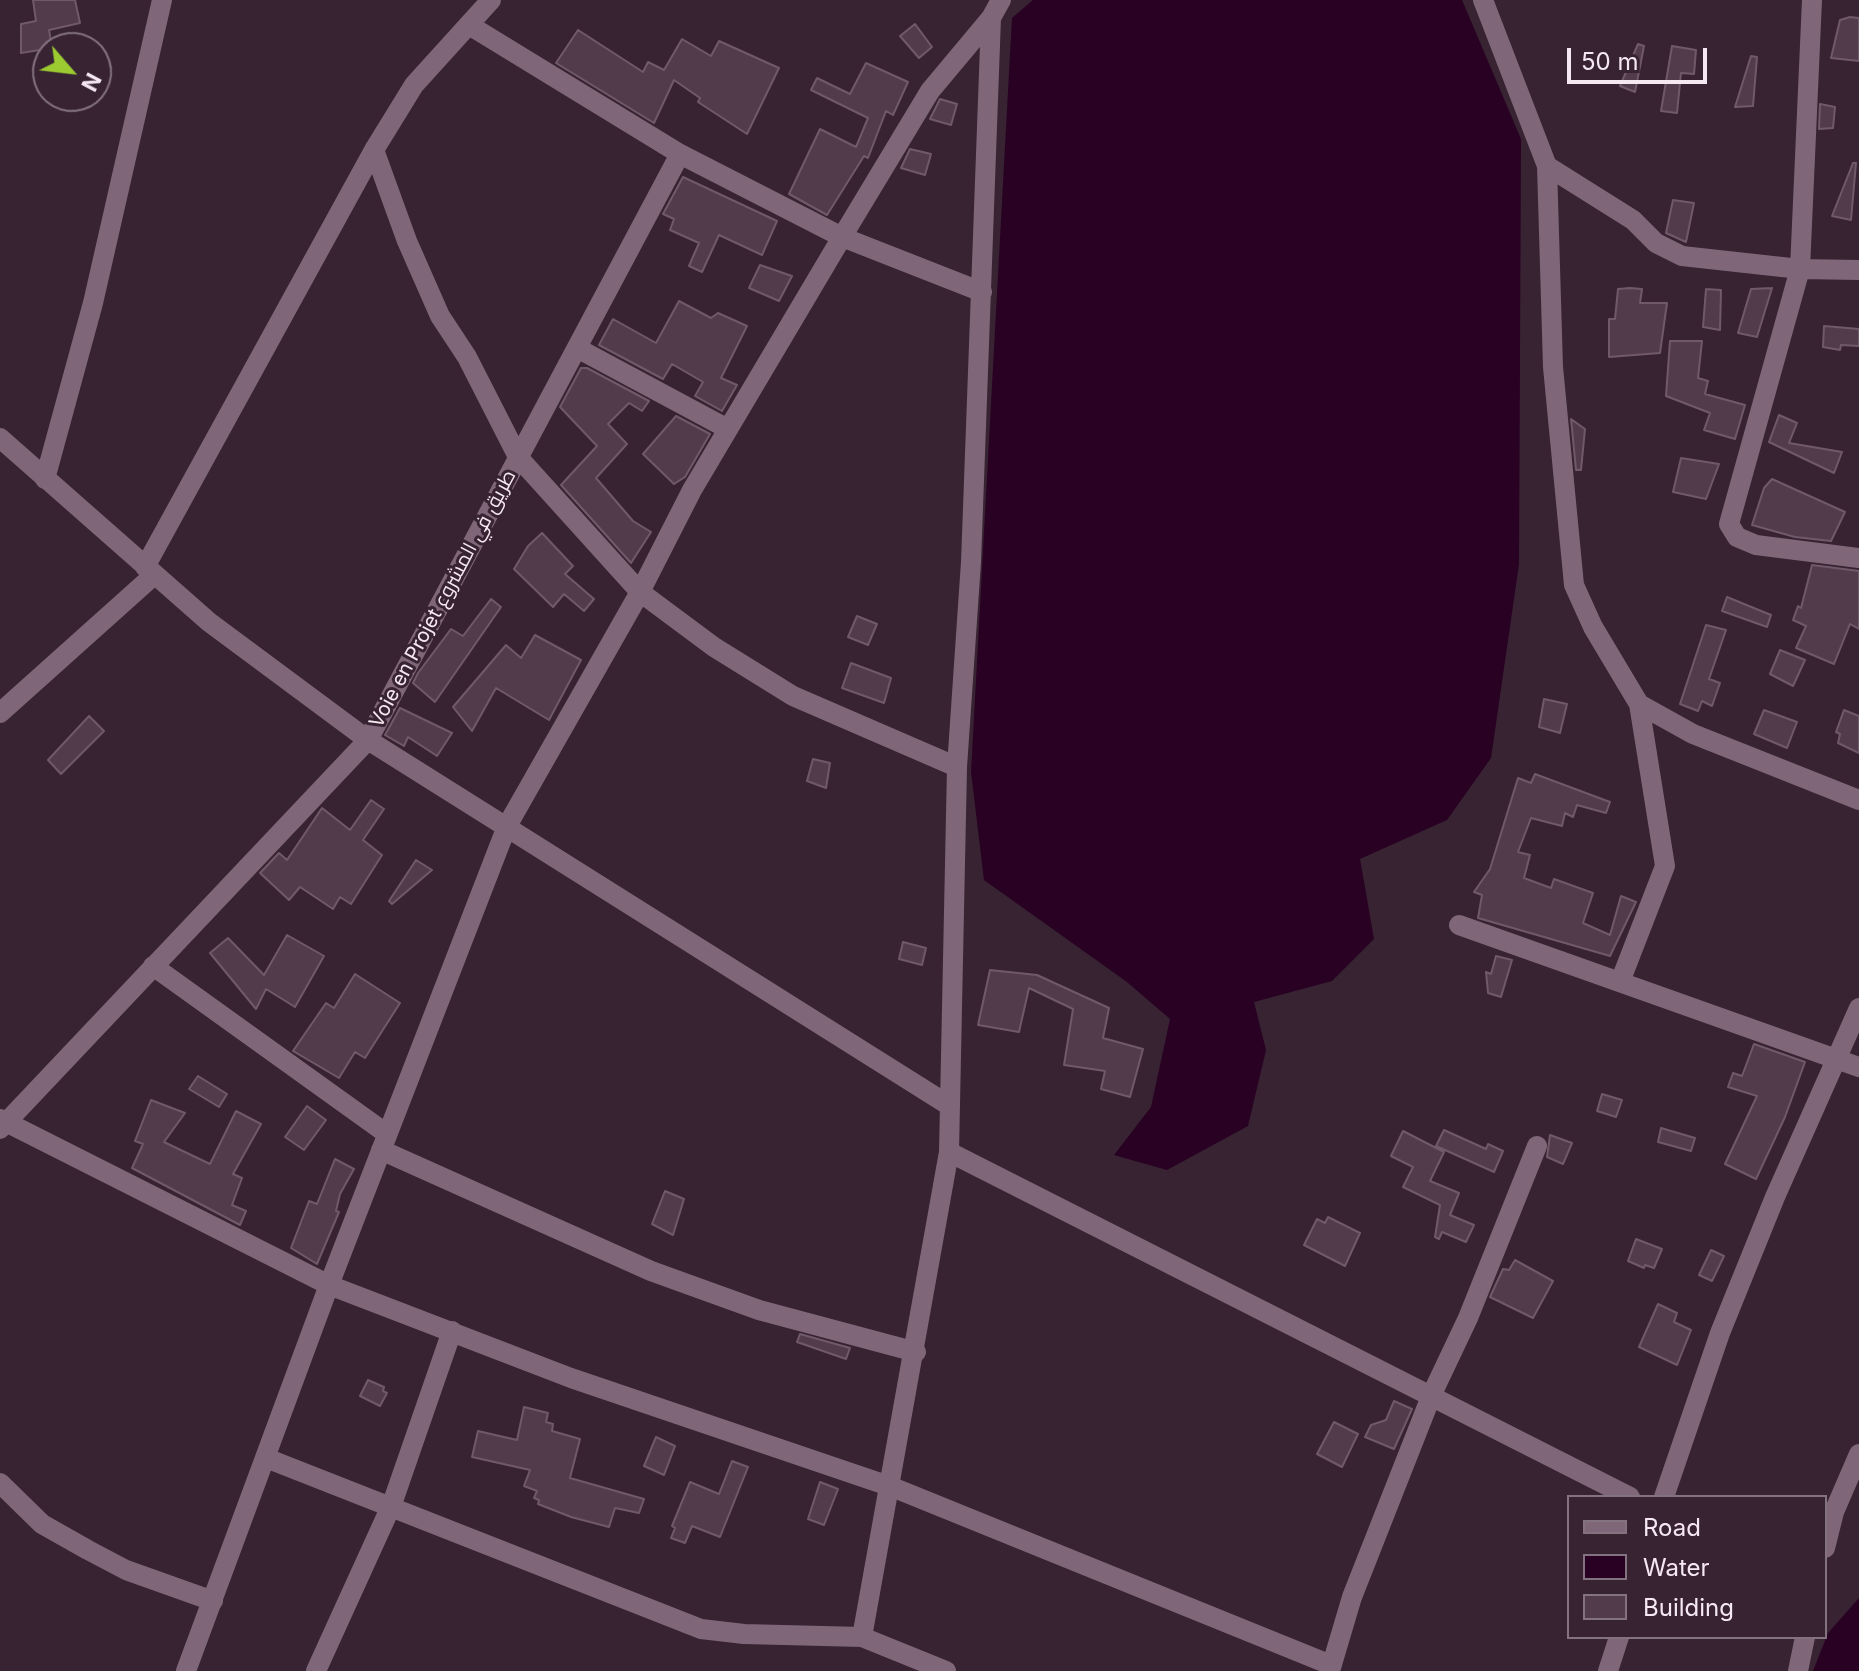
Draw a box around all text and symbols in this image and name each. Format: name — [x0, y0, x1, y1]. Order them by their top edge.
north arrow — [32, 32, 112, 112]
scale bar — [1571, 32, 1711, 82]
text: 50 m — [1581, 47, 1639, 76]
text: N — [76, 69, 107, 96]
street label: Voie en Projet طريق في المشروع — [365, 466, 521, 732]
legend — [1567, 1495, 1827, 1639]
text: Road — [1643, 1513, 1701, 1542]
text: Water — [1643, 1553, 1710, 1582]
text: Building — [1643, 1593, 1734, 1622]

